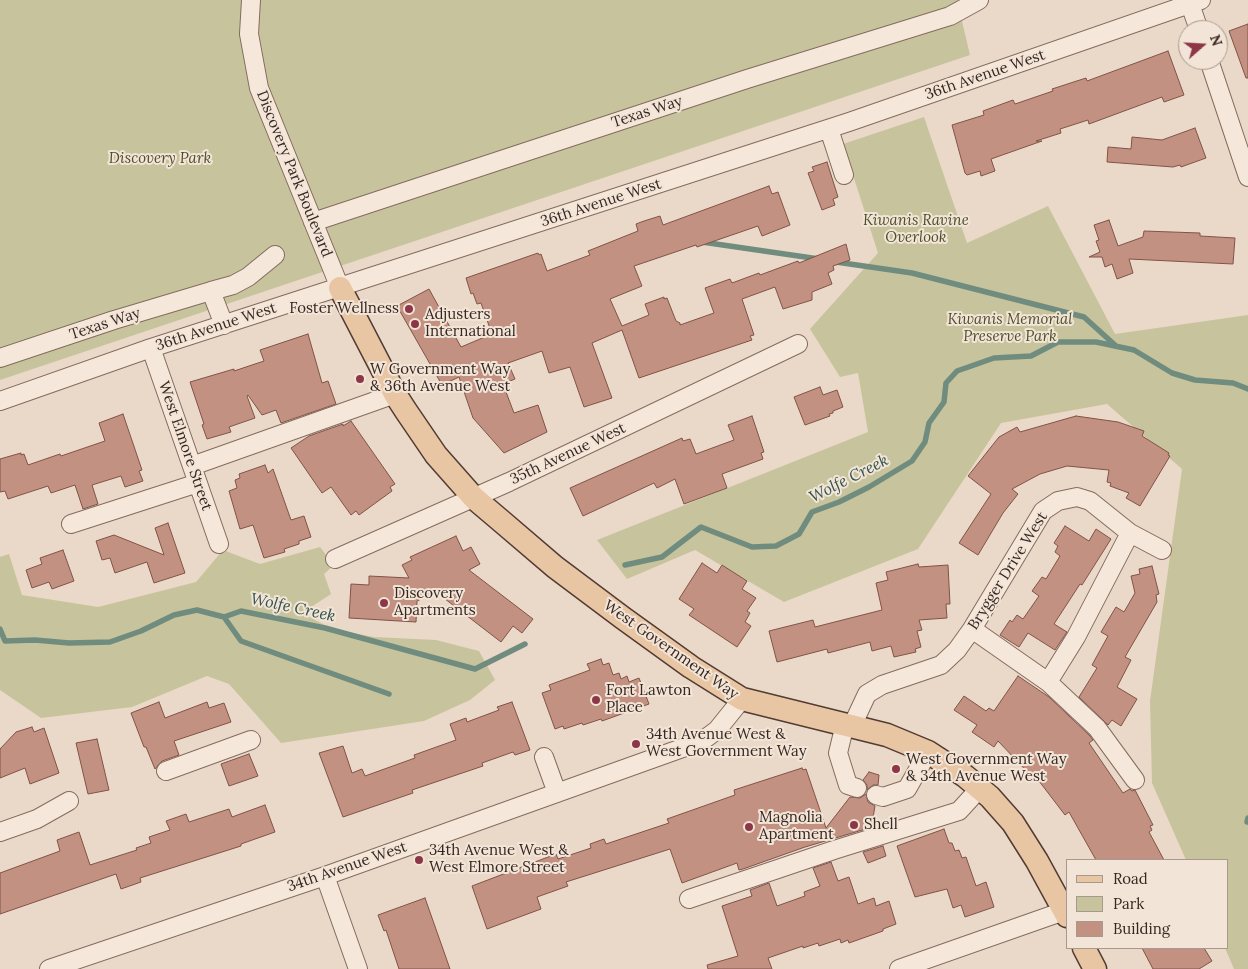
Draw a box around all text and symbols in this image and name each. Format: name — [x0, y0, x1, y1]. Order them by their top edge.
north arrow — [1178, 20, 1228, 70]
text: N — [1206, 32, 1227, 48]
street label: 36th Avenue West — [923, 46, 1047, 104]
street label: Discovery Park Boulevard — [252, 88, 336, 260]
street label: Texas Way — [609, 92, 685, 132]
park label: Discovery Park — [109, 150, 211, 168]
street label: 36th Avenue West — [538, 175, 664, 231]
park label: Kiwanis Ravine Overlook — [863, 212, 969, 247]
street label: 36th Avenue West — [153, 299, 279, 355]
place label: Foster Wellness — [289, 300, 399, 318]
marker: Foster Wellness — [403, 303, 415, 315]
street label: Texas Way — [67, 304, 143, 344]
place label: Adjusters International — [425, 306, 516, 341]
park label: Kiwanis Memorial Preserve Park — [947, 311, 1073, 346]
marker: Adjusters International — [409, 318, 421, 330]
place label: W Government Way & 36th Avenue West — [370, 361, 510, 396]
marker: W Government Way & 36th Avenue West — [354, 373, 366, 385]
street label: West Elmore Street — [154, 379, 216, 513]
street label: 35th Avenue West — [507, 419, 629, 489]
water label: Wolfe Creek — [806, 451, 892, 507]
street label: Brygger Drive West — [964, 509, 1052, 633]
place label: Discovery Apartments — [394, 585, 476, 620]
water label: Wolfe Creek — [249, 590, 337, 626]
marker: Discovery Apartments — [378, 597, 390, 609]
street label: West Government Way — [600, 597, 742, 703]
place label: Fort Lawton Place — [606, 682, 691, 717]
marker: Fort Lawton Place — [590, 694, 602, 706]
place label: 34th Avenue West & West Government Way — [646, 726, 807, 761]
marker: 34th Avenue West & West Government Way — [630, 738, 642, 750]
place label: West Government Way & 34th Avenue West — [906, 751, 1067, 786]
marker: West Government Way & 34th Avenue West — [890, 763, 902, 775]
place label: Magnolia Apartment — [759, 809, 834, 844]
place label: Shell — [864, 816, 898, 834]
marker: Shell — [848, 819, 860, 831]
marker: Magnolia Apartment — [743, 821, 755, 833]
street label: 34th Avenue West — [285, 838, 409, 896]
place label: 34th Avenue West & West Elmore Street — [429, 842, 569, 877]
marker: 34th Avenue West & West Elmore Street — [413, 854, 425, 866]
legend — [1066, 859, 1228, 949]
text: Road — [1113, 869, 1148, 888]
text: Park — [1113, 894, 1144, 913]
text: Building — [1113, 919, 1170, 938]

